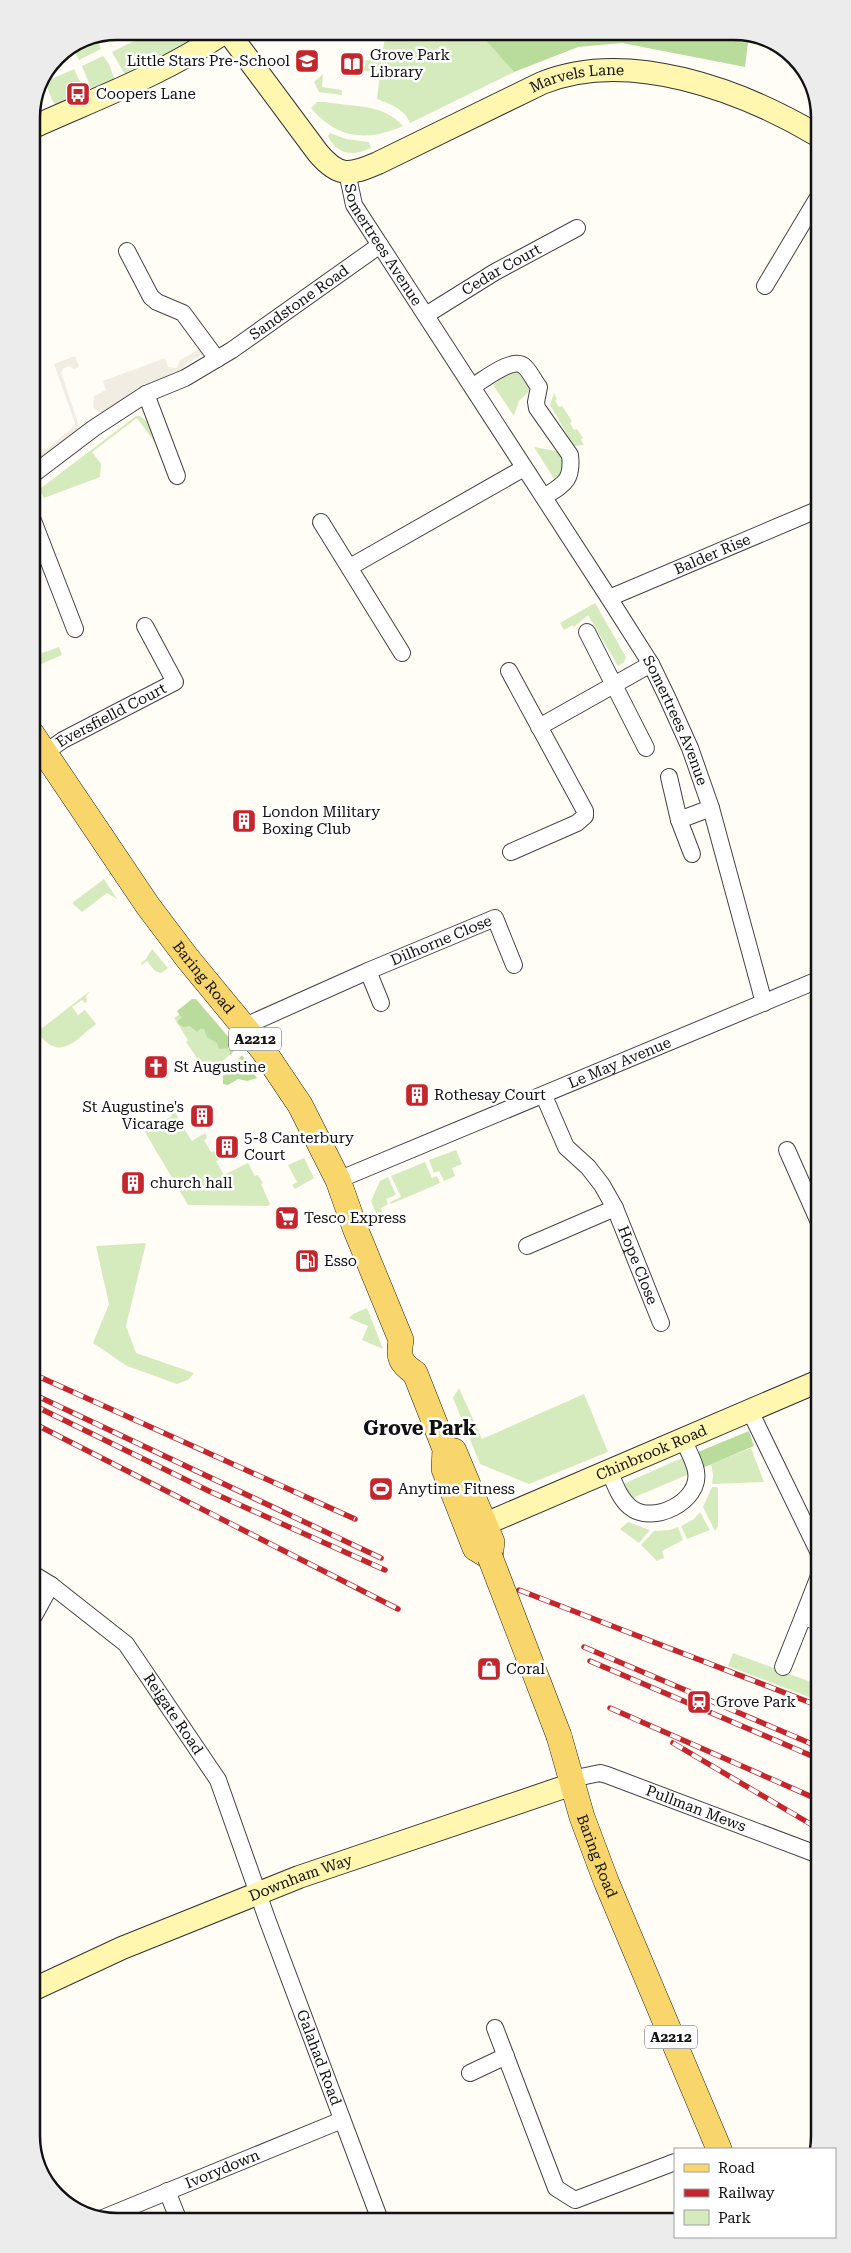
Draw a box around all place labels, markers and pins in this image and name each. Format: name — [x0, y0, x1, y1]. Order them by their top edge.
place label: Grove Park Library — [370, 46, 451, 81]
school or university icon: Little Stars Pre-School — [294, 48, 320, 74]
library icon: Grove Park Library — [339, 51, 365, 77]
place label: Little Stars Pre-School — [127, 52, 290, 70]
bus stop icon: Coopers Lane — [65, 81, 91, 107]
place label: Coopers Lane — [96, 85, 196, 103]
place label: London Military Boxing Club — [262, 803, 380, 838]
building icon: London Military Boxing Club — [231, 808, 257, 834]
church icon: St Augustine — [143, 1054, 169, 1080]
place label: St Augustine — [174, 1058, 266, 1076]
building icon: Rothesay Court — [404, 1082, 430, 1108]
place label: Rothesay Court — [434, 1086, 546, 1104]
place label: St Augustine's Vicarage — [82, 1098, 184, 1133]
building icon: St Augustine's Vicarage — [189, 1103, 215, 1129]
place label: 5-8 Canterbury Court — [244, 1129, 354, 1164]
building icon: 5-8 Canterbury Court — [214, 1134, 240, 1160]
building icon: church hall — [120, 1170, 146, 1196]
place label: church hall — [150, 1174, 233, 1192]
supermarket icon: Tesco Express — [274, 1205, 300, 1231]
place label: Tesco Express — [304, 1209, 406, 1227]
fuel station icon: Esso — [294, 1248, 320, 1274]
place label: Esso — [324, 1252, 357, 1270]
sports icon: Anytime Fitness — [368, 1476, 394, 1502]
place label: Anytime Fitness — [398, 1480, 515, 1498]
shop icon: Coral — [476, 1656, 502, 1682]
place label: Coral — [506, 1660, 545, 1678]
station icon: Grove Park — [686, 1689, 712, 1715]
place label: Grove Park — [716, 1693, 797, 1711]

